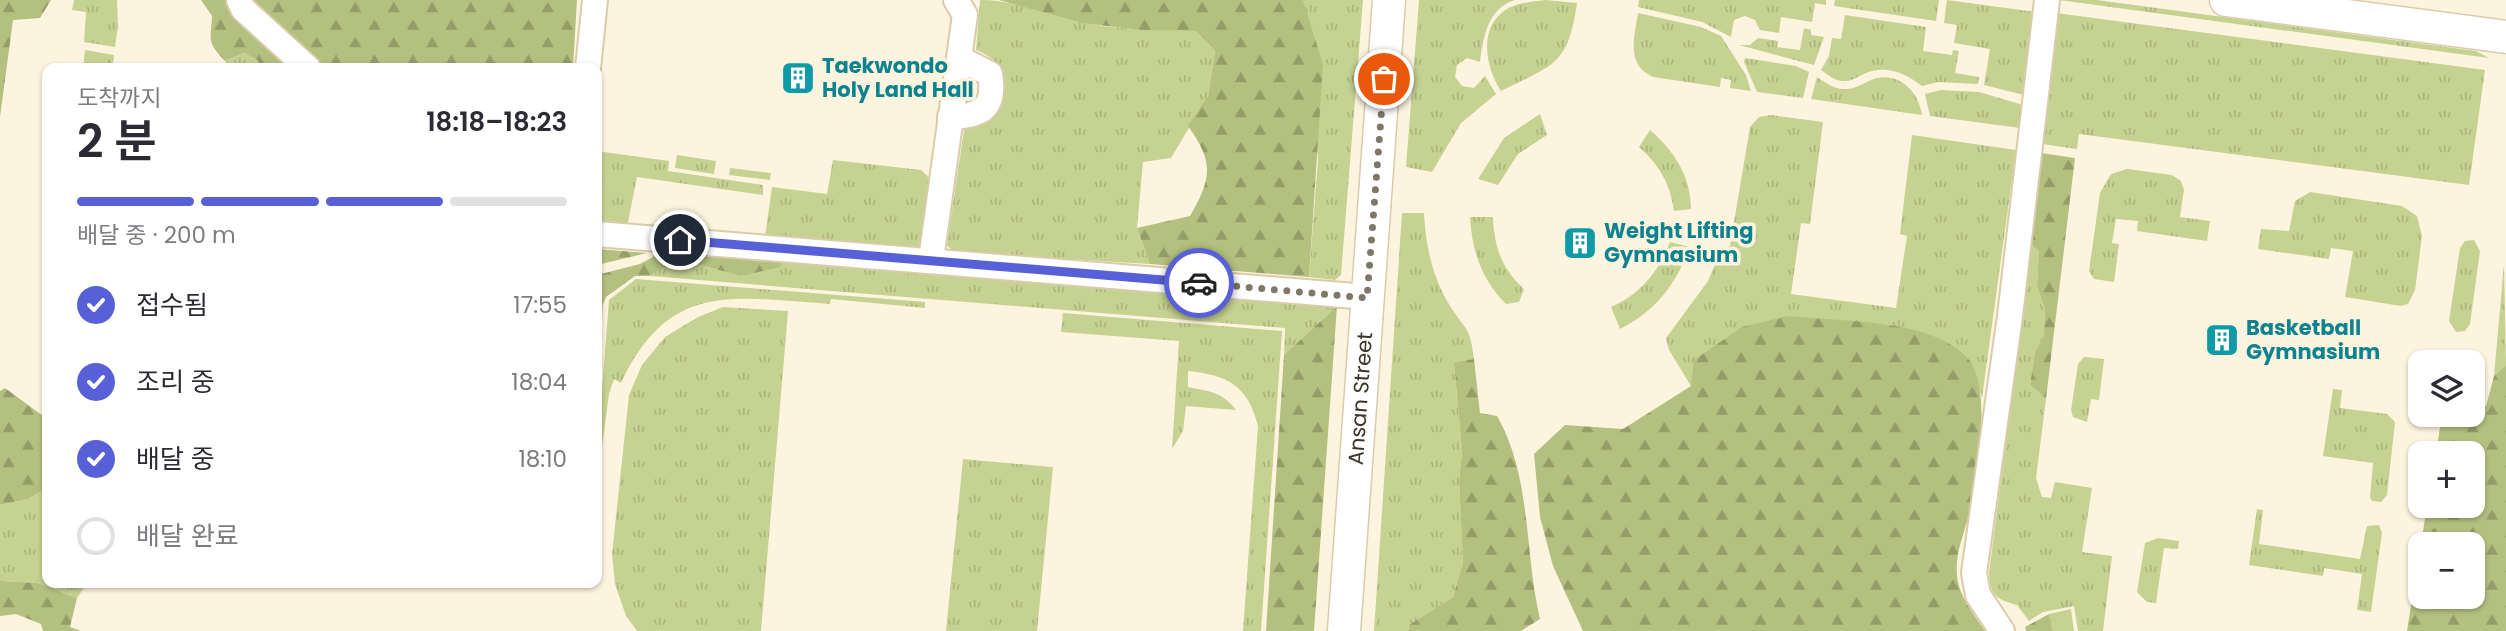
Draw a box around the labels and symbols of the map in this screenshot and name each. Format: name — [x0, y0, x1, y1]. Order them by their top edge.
pin — [1354, 49, 1414, 109]
place label: Taekwondo Holy Land Hall — [822, 51, 974, 104]
building icon: Taekwondo Holy Land Hall — [779, 59, 817, 97]
pin — [650, 210, 710, 270]
place label: Weight Lifting Gymnasium — [1604, 216, 1754, 269]
building icon: Weight Lifting Gymnasium — [1561, 224, 1599, 262]
courier — [1164, 248, 1234, 318]
place label: Basketball Gymnasium — [2246, 313, 2380, 366]
building icon: Basketball Gymnasium — [2203, 321, 2241, 359]
street label: Ansan Street — [1341, 331, 1379, 466]

